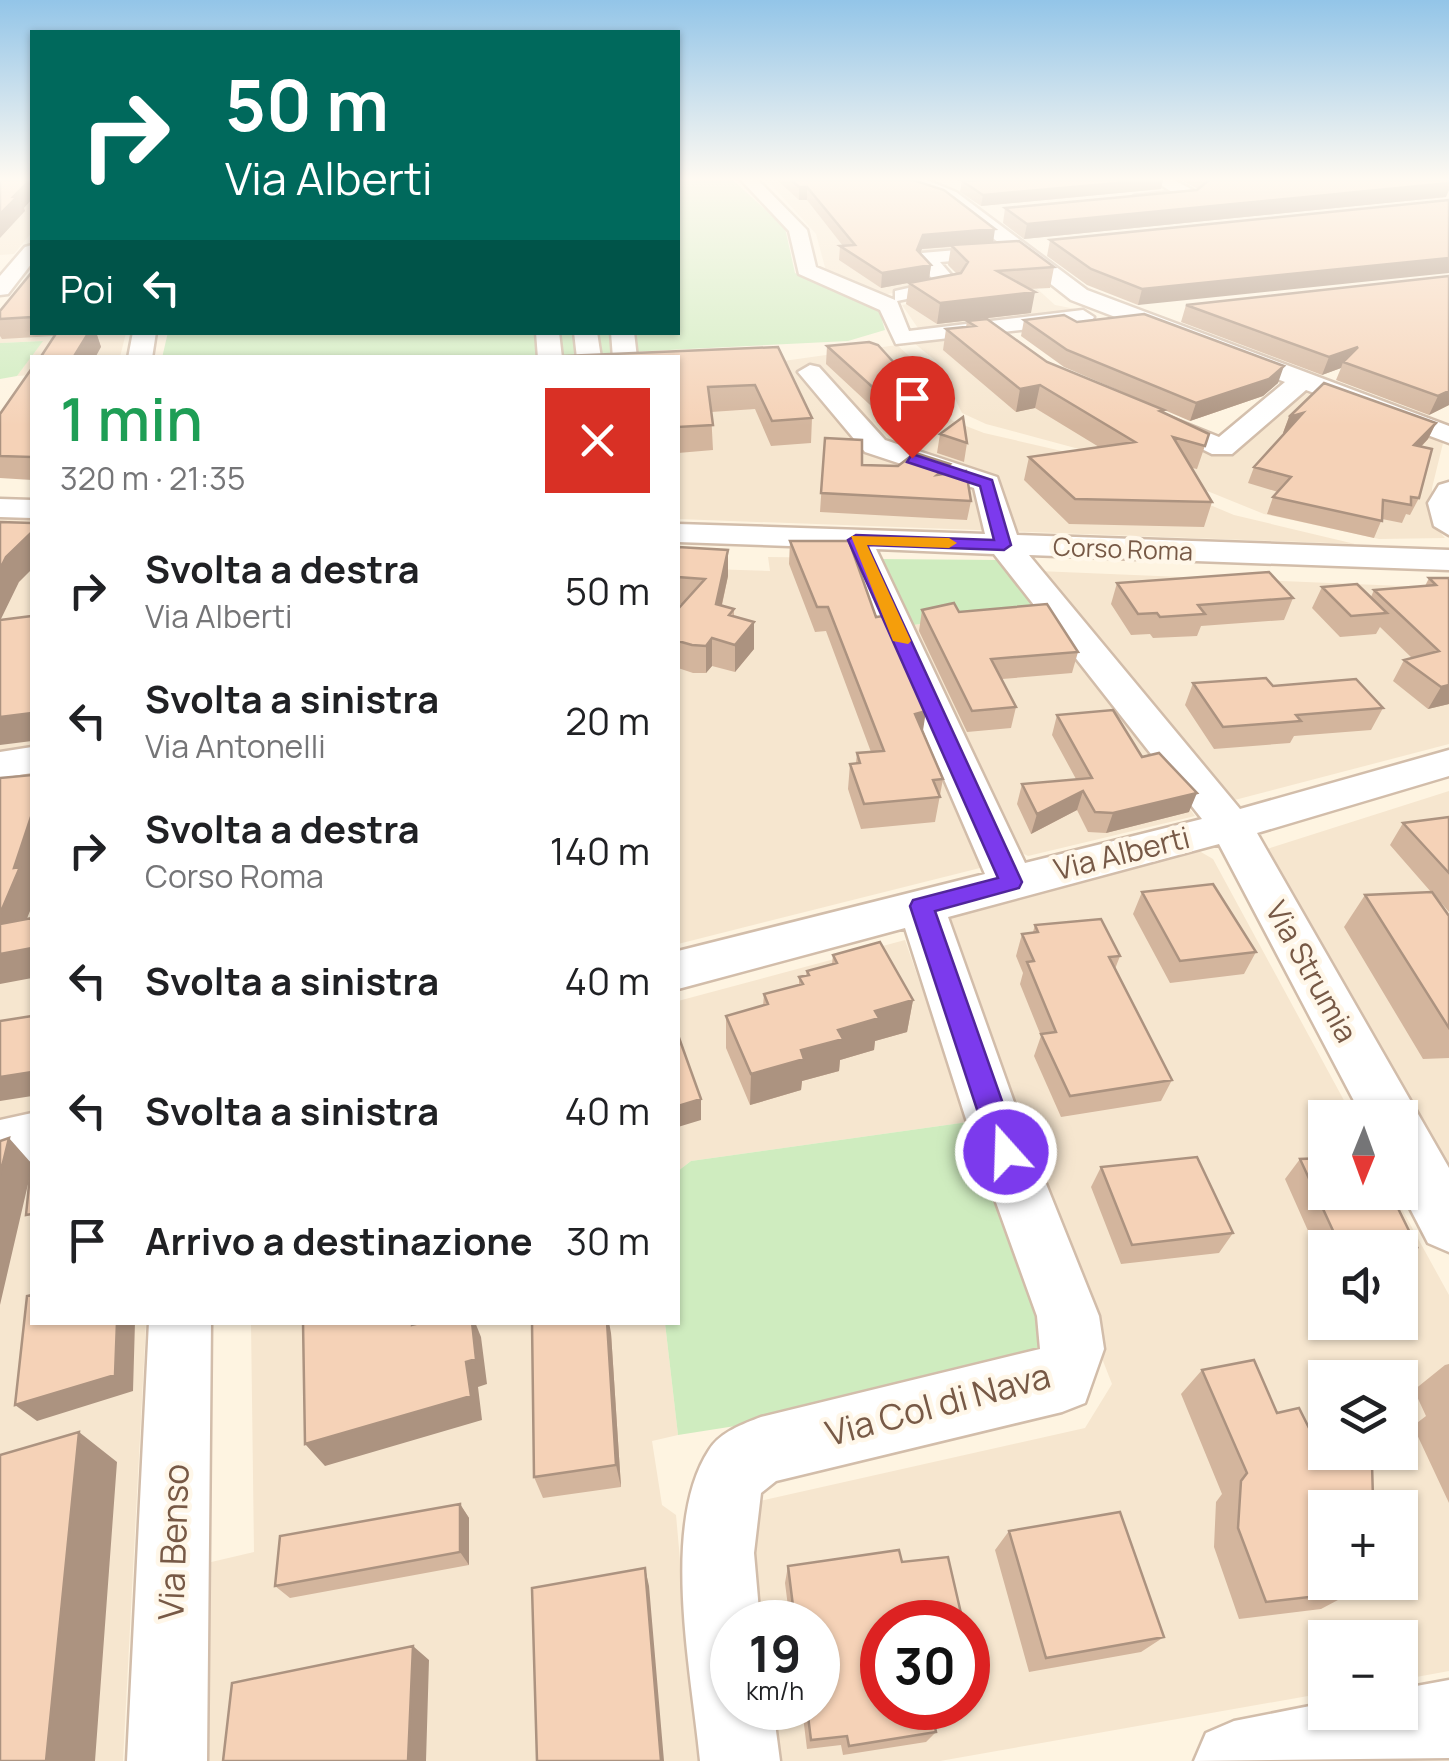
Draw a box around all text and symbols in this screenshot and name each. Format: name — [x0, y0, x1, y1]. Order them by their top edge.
text: 50 m — [225, 56, 389, 152]
icon: right — [60, 70, 190, 200]
text: Via Alberti — [225, 147, 432, 209]
icon: left — [134, 260, 189, 315]
text: Poi — [60, 262, 114, 314]
pin — [870, 356, 955, 459]
icon: arrive — [885, 371, 940, 426]
text: 1 min — [60, 377, 203, 459]
button: close — [545, 388, 650, 493]
text: 320 m · 21:35 — [60, 456, 246, 500]
street label: Corso Roma — [1053, 529, 1193, 568]
text: Svolta a destra — [145, 542, 420, 594]
icon: right — [60, 563, 115, 618]
text: 50 m — [565, 564, 650, 616]
text: Via Alberti — [145, 594, 293, 638]
text: Svolta a sinistra — [145, 672, 439, 724]
icon: left — [60, 693, 115, 748]
text: 20 m — [565, 694, 650, 746]
text: Via Antonelli — [145, 724, 326, 768]
text: Svolta a destra — [145, 802, 420, 854]
street label: Via Alberti — [1050, 816, 1194, 889]
icon: right — [60, 823, 115, 878]
text: 140 m — [550, 824, 650, 876]
text: Corso Roma — [145, 854, 324, 898]
street label: Via Strumia — [1257, 893, 1368, 1049]
icon: left — [60, 953, 115, 1008]
text: Svolta a sinistra — [145, 954, 439, 1006]
text: 40 m — [565, 954, 650, 1006]
icon: left — [60, 1083, 115, 1138]
text: Svolta a sinistra — [145, 1084, 439, 1136]
text: 40 m — [565, 1084, 650, 1136]
position arrow — [954, 1100, 1058, 1204]
north arrow — [1308, 1100, 1418, 1210]
map controls — [1308, 1100, 1418, 1730]
icon: arrive — [60, 1213, 115, 1268]
text: Arrivo a destinazione — [145, 1214, 533, 1266]
text: 30 m — [566, 1214, 650, 1266]
button: sound — [1308, 1230, 1418, 1340]
street label: Via Col di Nava — [820, 1351, 1055, 1457]
button: layers — [1308, 1360, 1418, 1470]
street label: Via Benso — [146, 1463, 200, 1621]
button: + — [1308, 1490, 1418, 1600]
speed limit sign: 30 — [860, 1600, 990, 1730]
text: 19 — [749, 1619, 801, 1687]
button: − — [1308, 1620, 1418, 1730]
text: km/h — [746, 1673, 804, 1708]

